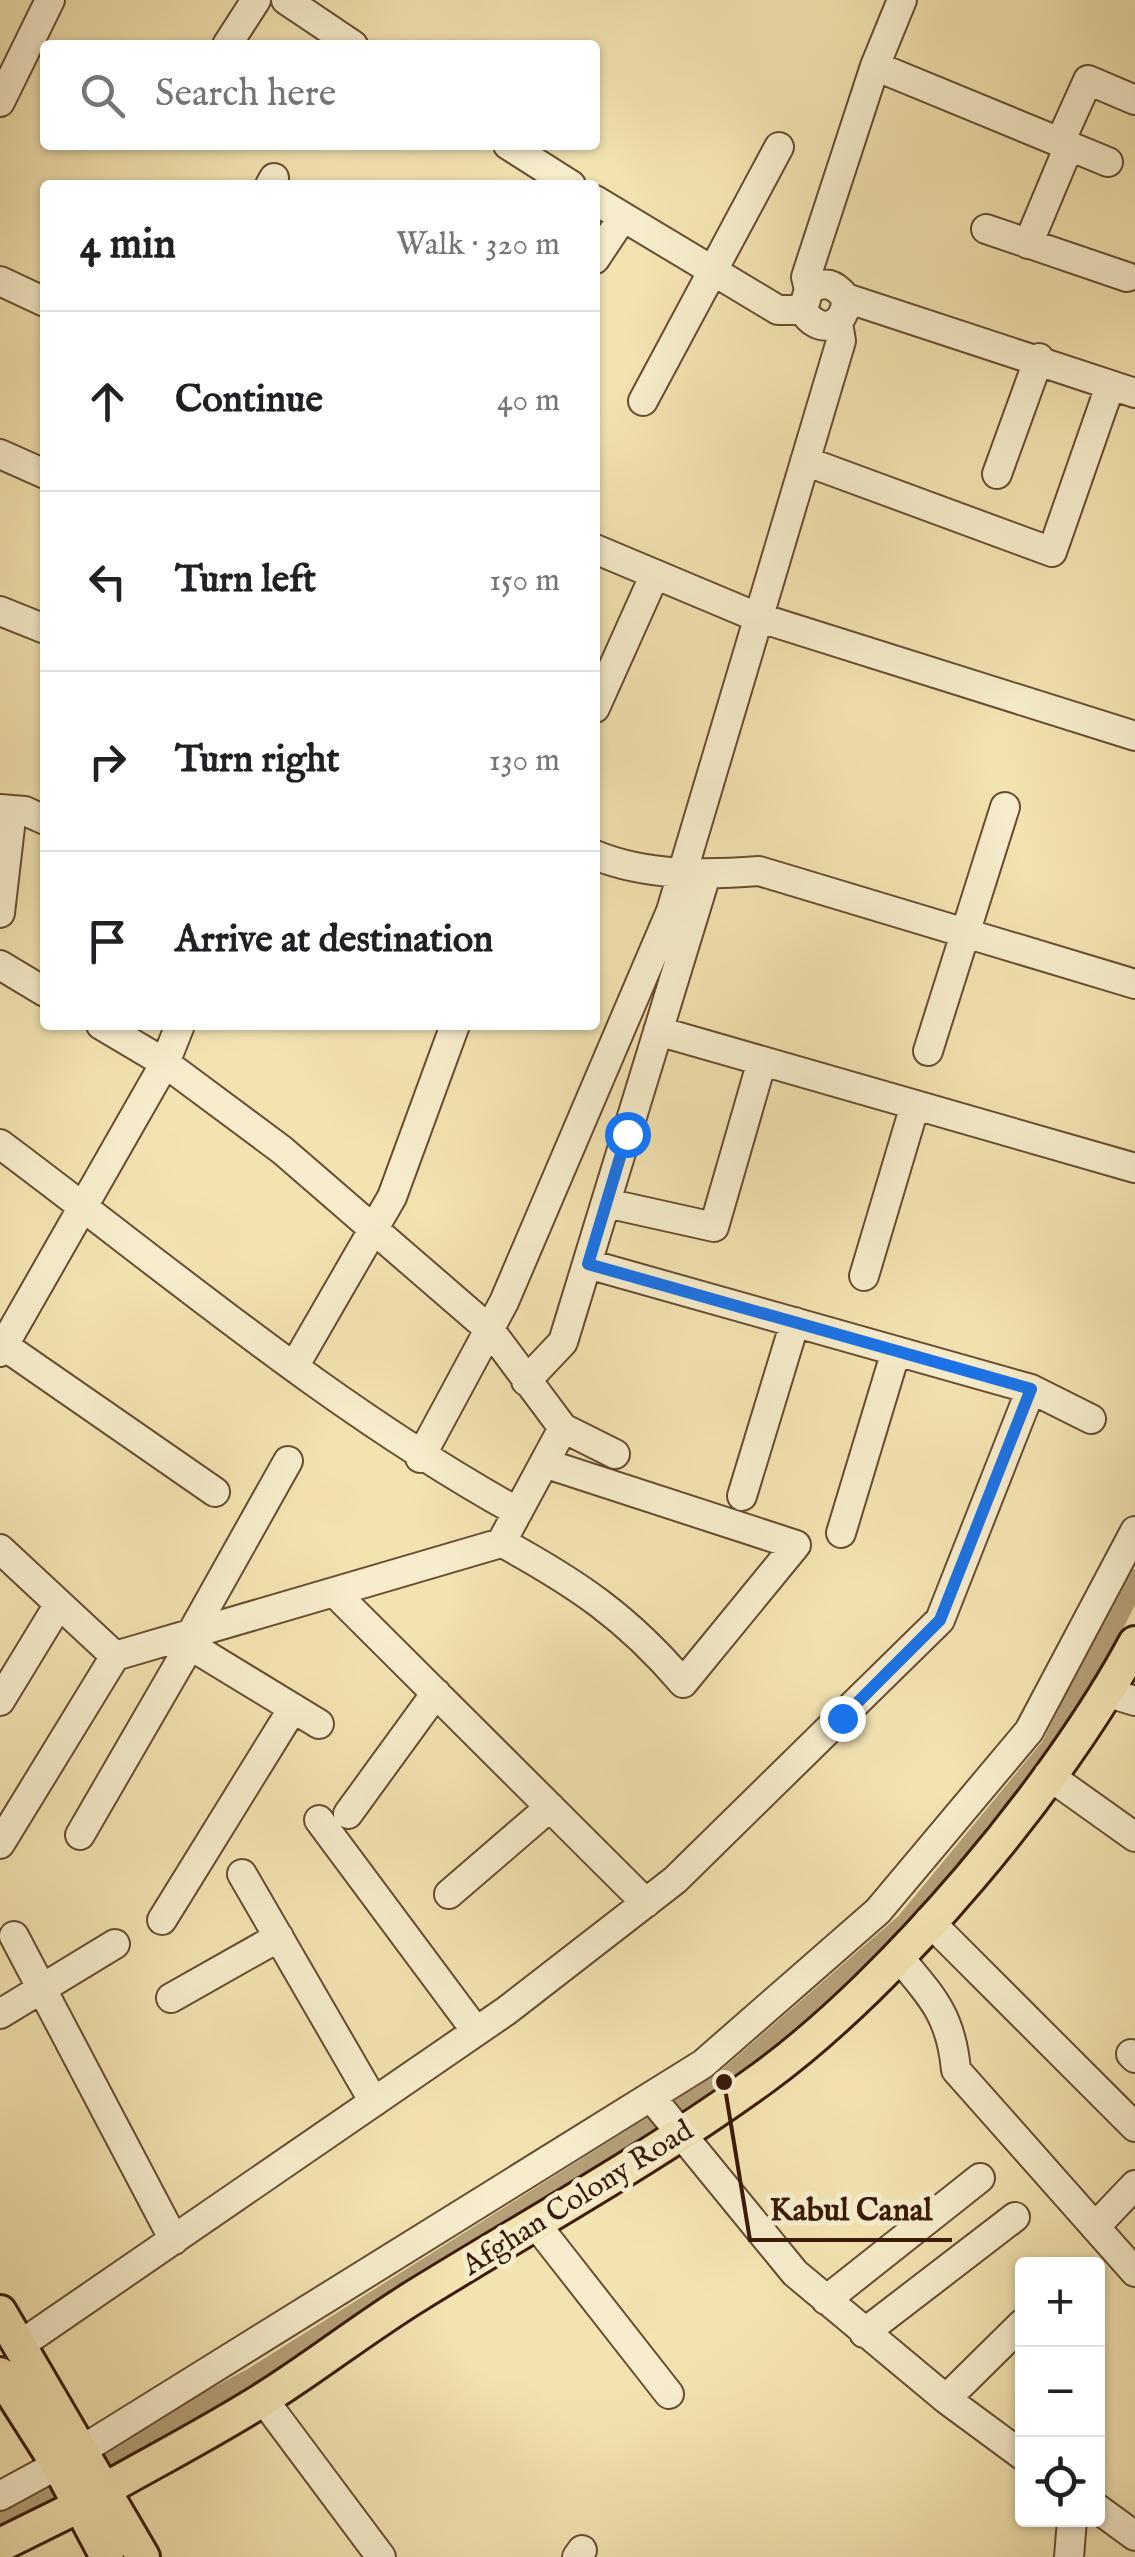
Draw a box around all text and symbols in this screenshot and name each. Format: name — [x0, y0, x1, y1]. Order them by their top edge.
search box — [40, 40, 600, 150]
icon: search — [75, 68, 130, 123]
text: Search here — [155, 71, 336, 119]
text: 4 min — [80, 219, 176, 272]
text: Walk · 320 m — [396, 225, 560, 266]
icon: ahead — [80, 374, 135, 429]
text: Continue — [175, 377, 323, 425]
text: 40 m — [497, 381, 560, 422]
icon: left — [80, 554, 135, 609]
text: Turn left — [175, 557, 316, 605]
text: 150 m — [489, 561, 560, 602]
icon: right — [80, 734, 135, 789]
text: Turn right — [175, 737, 339, 785]
text: 130 m — [489, 741, 560, 782]
icon: arrive — [80, 914, 135, 969]
text: Arrive at destination — [175, 917, 493, 965]
route start — [605, 1112, 651, 1158]
route end — [820, 1696, 866, 1742]
street label: Afghan Colony Road — [455, 2112, 702, 2286]
callout: Kabul Canal — [750, 2178, 952, 2240]
text: Kabul Canal — [770, 2191, 934, 2232]
map controls — [1015, 2257, 1105, 2527]
button: + — [1015, 2257, 1105, 2347]
button: − — [1015, 2347, 1105, 2437]
button: locate — [1015, 2437, 1105, 2527]

